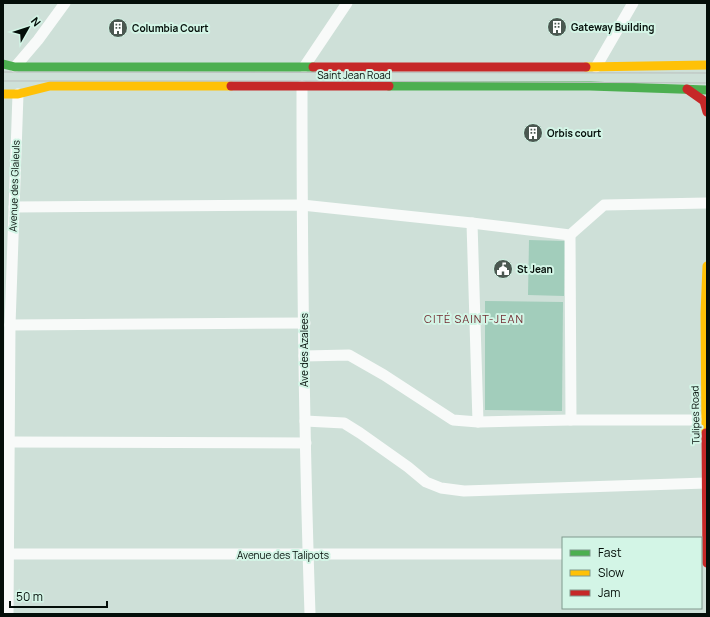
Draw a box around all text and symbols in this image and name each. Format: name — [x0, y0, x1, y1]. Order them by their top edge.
north arrow — [8, 8, 48, 48]
text: N — [28, 14, 45, 29]
building icon: Gateway Building — [546, 16, 568, 38]
building icon: Columbia Court — [107, 17, 129, 39]
place label: Gateway Building — [571, 20, 654, 34]
place label: Columbia Court — [132, 21, 208, 35]
street label: Saint Jean Road — [317, 68, 391, 82]
building icon: Orbis court — [522, 122, 544, 144]
place label: Orbis court — [547, 126, 601, 140]
street label: Avenue des Glaieuls — [5, 140, 23, 232]
public building icon: St Jean — [492, 258, 514, 280]
place label: St Jean — [517, 262, 553, 276]
district label: CITÉ SAINT-JEAN — [424, 311, 524, 326]
street label: Ave des Azalees — [297, 313, 311, 387]
street label: Tulipes Road — [687, 385, 703, 445]
legend — [562, 537, 702, 609]
text: Fast — [598, 544, 622, 561]
street label: Avenue des Talipots — [237, 548, 329, 562]
text: Slow — [598, 564, 624, 581]
scale bar — [10, 583, 107, 609]
text: Jam — [598, 584, 620, 601]
text: 50 m — [16, 588, 43, 605]

